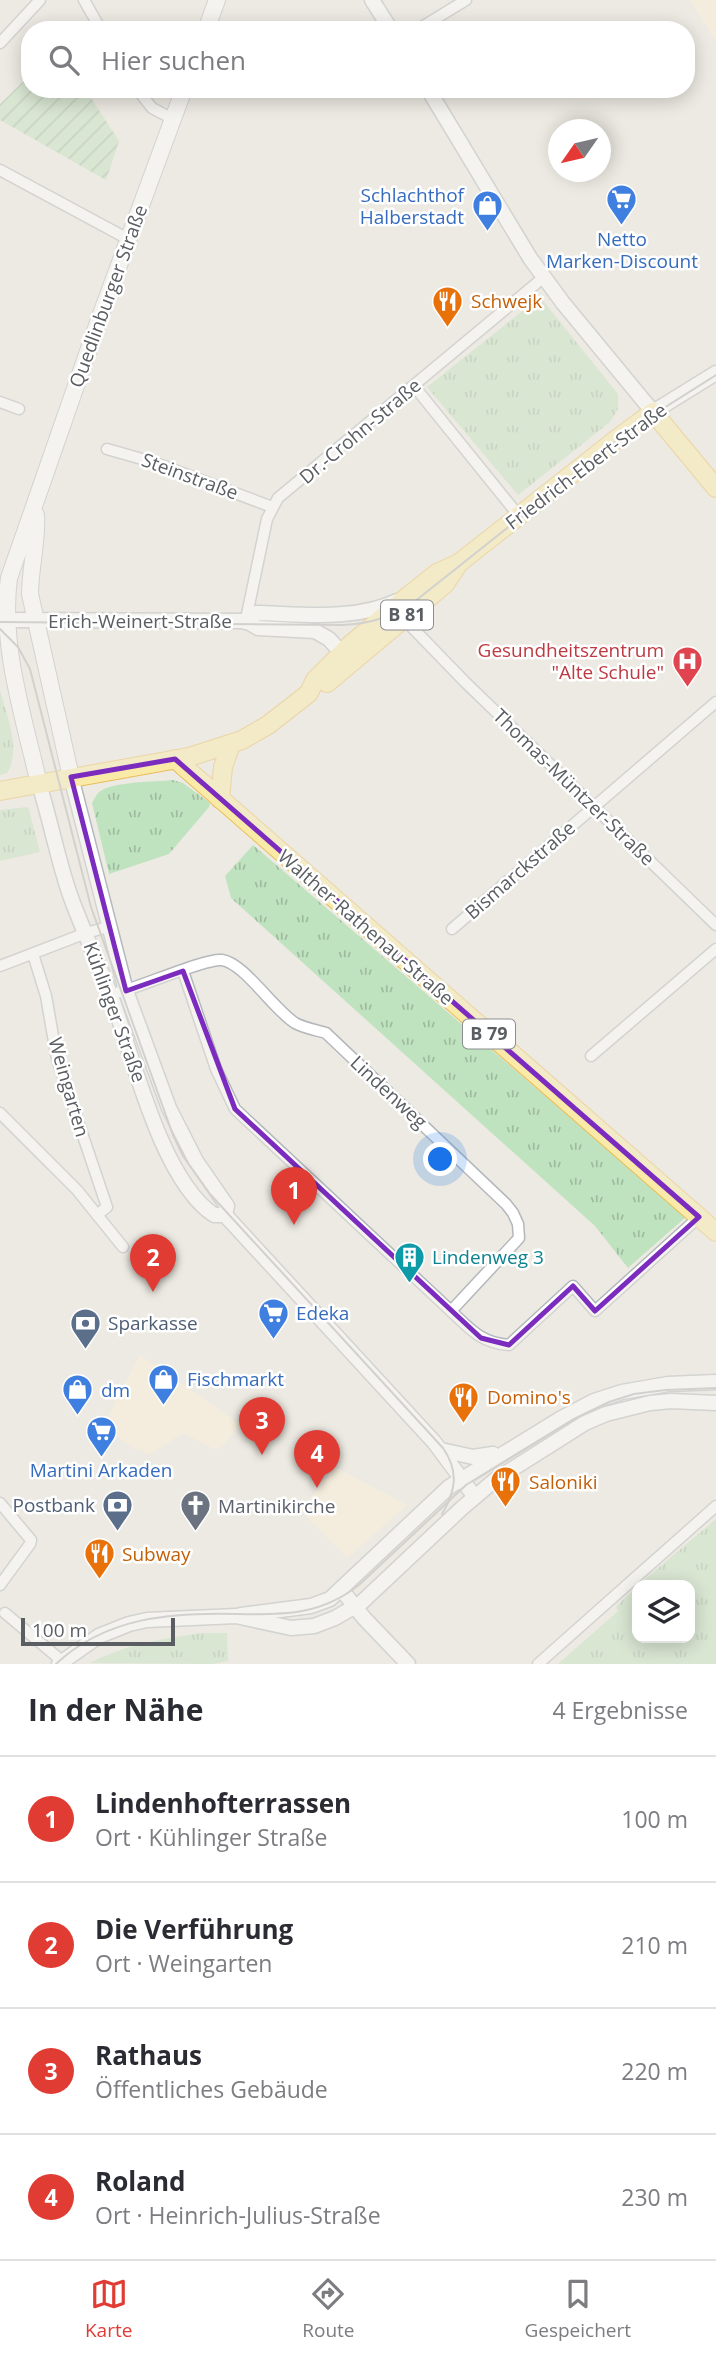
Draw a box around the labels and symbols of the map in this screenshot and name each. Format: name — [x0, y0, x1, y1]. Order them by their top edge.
north arrow — [548, 119, 611, 182]
place label: Schlachthof Halberstadt — [360, 182, 466, 230]
supermarket icon: Netto Marken-Discount — [605, 183, 639, 227]
shop icon: Schlachthof Halberstadt — [470, 189, 504, 233]
street label: Quedlinburger Straße — [63, 201, 153, 391]
place label: Netto Marken-Discount — [546, 226, 698, 274]
restaurant icon: Schwejk — [431, 284, 465, 328]
place label: Schwejk — [471, 288, 542, 314]
street label: Dr.-Crohn-Straße — [294, 372, 426, 490]
street label: Friedrich-Ebert-Straße — [500, 397, 672, 535]
street label: Steinstraße — [138, 447, 242, 505]
road number: B 81 — [381, 600, 433, 630]
street label: Erich-Weinert-Straße — [48, 608, 232, 634]
place label: Gesundheitszentrum "Alte Schule" — [478, 637, 664, 685]
hospital icon: Gesundheitszentrum "Alte Schule" — [670, 644, 704, 688]
street label: Thomas-Müntzer-Straße — [487, 703, 661, 871]
street label: Bismarckstraße — [459, 815, 581, 925]
street label: Walther-Rathenau-Straße — [272, 843, 460, 1011]
street label: Kühlinger Straße — [77, 938, 153, 1086]
road number: B 79 — [463, 1020, 515, 1049]
street label: Weingarten — [42, 1034, 96, 1140]
street label: Lindenweg — [345, 1050, 433, 1134]
your location — [423, 1142, 457, 1176]
pin: 1 — [271, 1167, 317, 1225]
pin: 2 — [130, 1234, 176, 1292]
building icon: Lindenweg 3 — [392, 1240, 426, 1284]
place label: Lindenweg 3 — [432, 1244, 544, 1270]
supermarket icon: Edeka — [256, 1296, 290, 1340]
place label: Edeka — [296, 1300, 349, 1326]
bank icon: Sparkasse — [68, 1306, 102, 1350]
place label: Sparkasse — [108, 1310, 198, 1336]
shop icon: Fischmarkt — [147, 1362, 181, 1406]
place label: Fischmarkt — [187, 1366, 284, 1392]
shop icon: dm — [61, 1373, 95, 1417]
place label: dm — [101, 1377, 130, 1403]
restaurant icon: Domino's — [447, 1380, 481, 1424]
place label: Domino's — [487, 1384, 571, 1410]
pin: 3 — [239, 1397, 285, 1455]
supermarket icon: Martini Arkaden — [84, 1414, 118, 1458]
pin: 4 — [294, 1430, 340, 1488]
place label: Martini Arkaden — [30, 1457, 172, 1483]
restaurant icon: Saloniki — [489, 1465, 523, 1509]
place label: Saloniki — [529, 1469, 597, 1495]
bank icon: Postbank — [101, 1488, 135, 1532]
church icon: Martinikirche — [178, 1489, 212, 1533]
place label: Postbank — [12, 1492, 95, 1518]
place label: Martinikirche — [218, 1493, 335, 1519]
restaurant icon: Subway — [82, 1537, 116, 1581]
place label: Subway — [122, 1541, 191, 1567]
scale bar — [21, 1615, 175, 1647]

